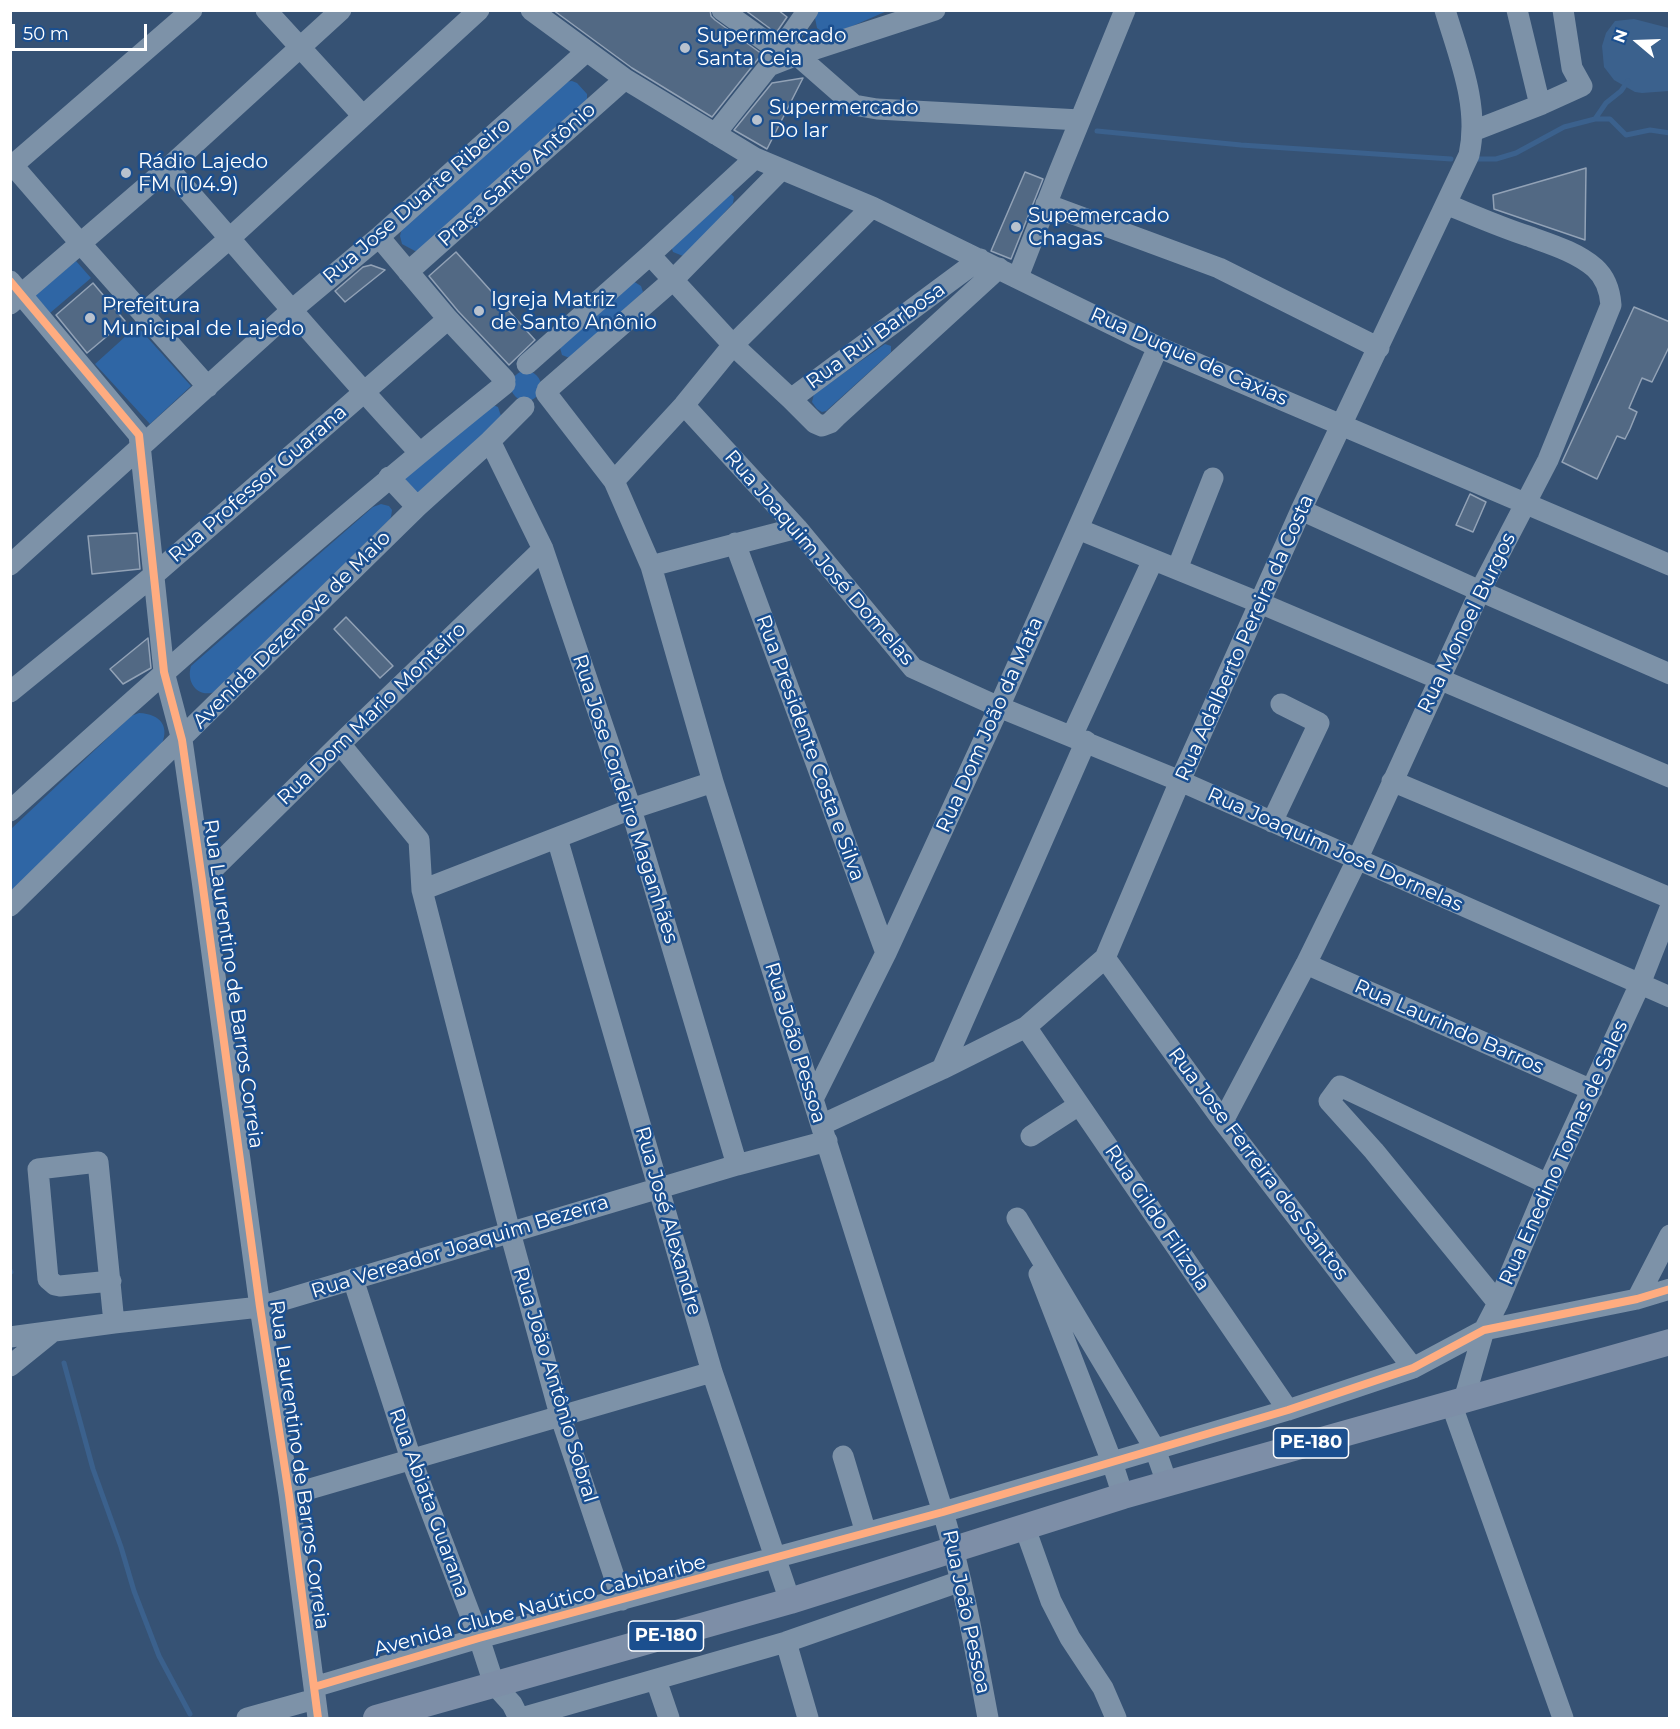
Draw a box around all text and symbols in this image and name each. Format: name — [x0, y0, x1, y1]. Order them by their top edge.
scale bar — [15, 12, 150, 50]
north arrow — [1608, 12, 1668, 72]
text: 50 m — [23, 23, 69, 45]
place label: Supermercado Santa Ceia — [697, 24, 846, 71]
text: N — [1609, 27, 1632, 45]
marker: Supermercado Santa Ceia — [678, 41, 692, 55]
place label: Supermercado Do lar — [769, 96, 918, 143]
street label: Praça Santo Antônio — [433, 98, 601, 252]
street label: Rua Jose Duarte Ribeiro — [318, 113, 516, 289]
marker: Supermercado Do lar — [750, 113, 764, 127]
place label: Rádio Lajedo FM (104.9) — [138, 150, 268, 197]
marker: Rádio Lajedo FM (104.9) — [119, 166, 133, 180]
place label: Supemercado Chagas — [1028, 204, 1170, 251]
marker: Supemercado Chagas — [1009, 220, 1023, 234]
street label: Rua Rui Barbosa — [802, 278, 950, 394]
place label: Igreja Matriz de Santo Anônio — [491, 288, 657, 335]
place label: Prefeitura Municipal de Lajedo — [102, 294, 304, 341]
street label: Rua Duque de Caxias — [1087, 303, 1291, 411]
marker: Igreja Matriz de Santo Anônio — [472, 304, 486, 318]
marker: Prefeitura Municipal de Lajedo — [83, 311, 97, 325]
street label: Rua Professor Guarana — [164, 400, 352, 568]
street label: Rua Joaquim José Domelas — [719, 446, 919, 670]
street label: Rua Adalberto Pereira da Costa — [1171, 491, 1319, 785]
street label: Avenida Dezenove de Maio — [188, 526, 396, 734]
street label: Rua Monoel Burgos — [1413, 529, 1521, 717]
street label: Rua Presidente Costa e Silva — [751, 612, 869, 884]
street label: Rua Dom João da Mata — [932, 613, 1048, 837]
street label: Rua Dom Mario Monteiro — [273, 617, 471, 811]
street label: Rua Jose Cordeiro Maganhães — [567, 652, 683, 946]
street label: Rua Joaquim Jose Dornelas — [1204, 783, 1466, 917]
street label: Rua Laurentino de Barros Correia — [198, 818, 268, 1150]
street label: Rua João Pessoa — [759, 960, 831, 1126]
street label: Rua Laurindo Barros — [1351, 974, 1547, 1080]
street label: Rua Enedino Tomas de Sales — [1495, 1017, 1633, 1289]
street label: Rua Jose Ferreira dos Santos — [1163, 1043, 1353, 1285]
street label: Rua José Alexandre — [630, 1124, 706, 1318]
street label: Rua Gildo Filizola — [1099, 1140, 1215, 1296]
street label: Rua Vereador Joaquim Bezerra — [308, 1190, 612, 1304]
street label: Rua João Antônio Sobral — [508, 1265, 602, 1505]
street label: Rua Laurentino de Barros Correia — [264, 1299, 334, 1631]
street label: Rua Abiata Guarana — [384, 1405, 474, 1601]
road number: PE-180 — [1274, 1428, 1348, 1458]
street label: Rua João Pessoa — [937, 1528, 995, 1696]
street label: Avenida Clube Naútico Cabibaribe — [371, 1550, 709, 1662]
road number: PE-180 — [628, 1621, 704, 1651]

